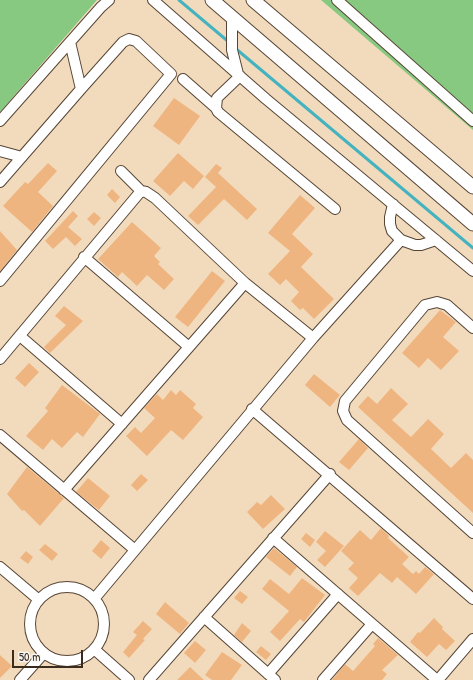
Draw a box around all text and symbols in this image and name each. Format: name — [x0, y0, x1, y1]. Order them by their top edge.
scale bar — [14, 642, 85, 668]
text: 50 m — [19, 648, 40, 665]

